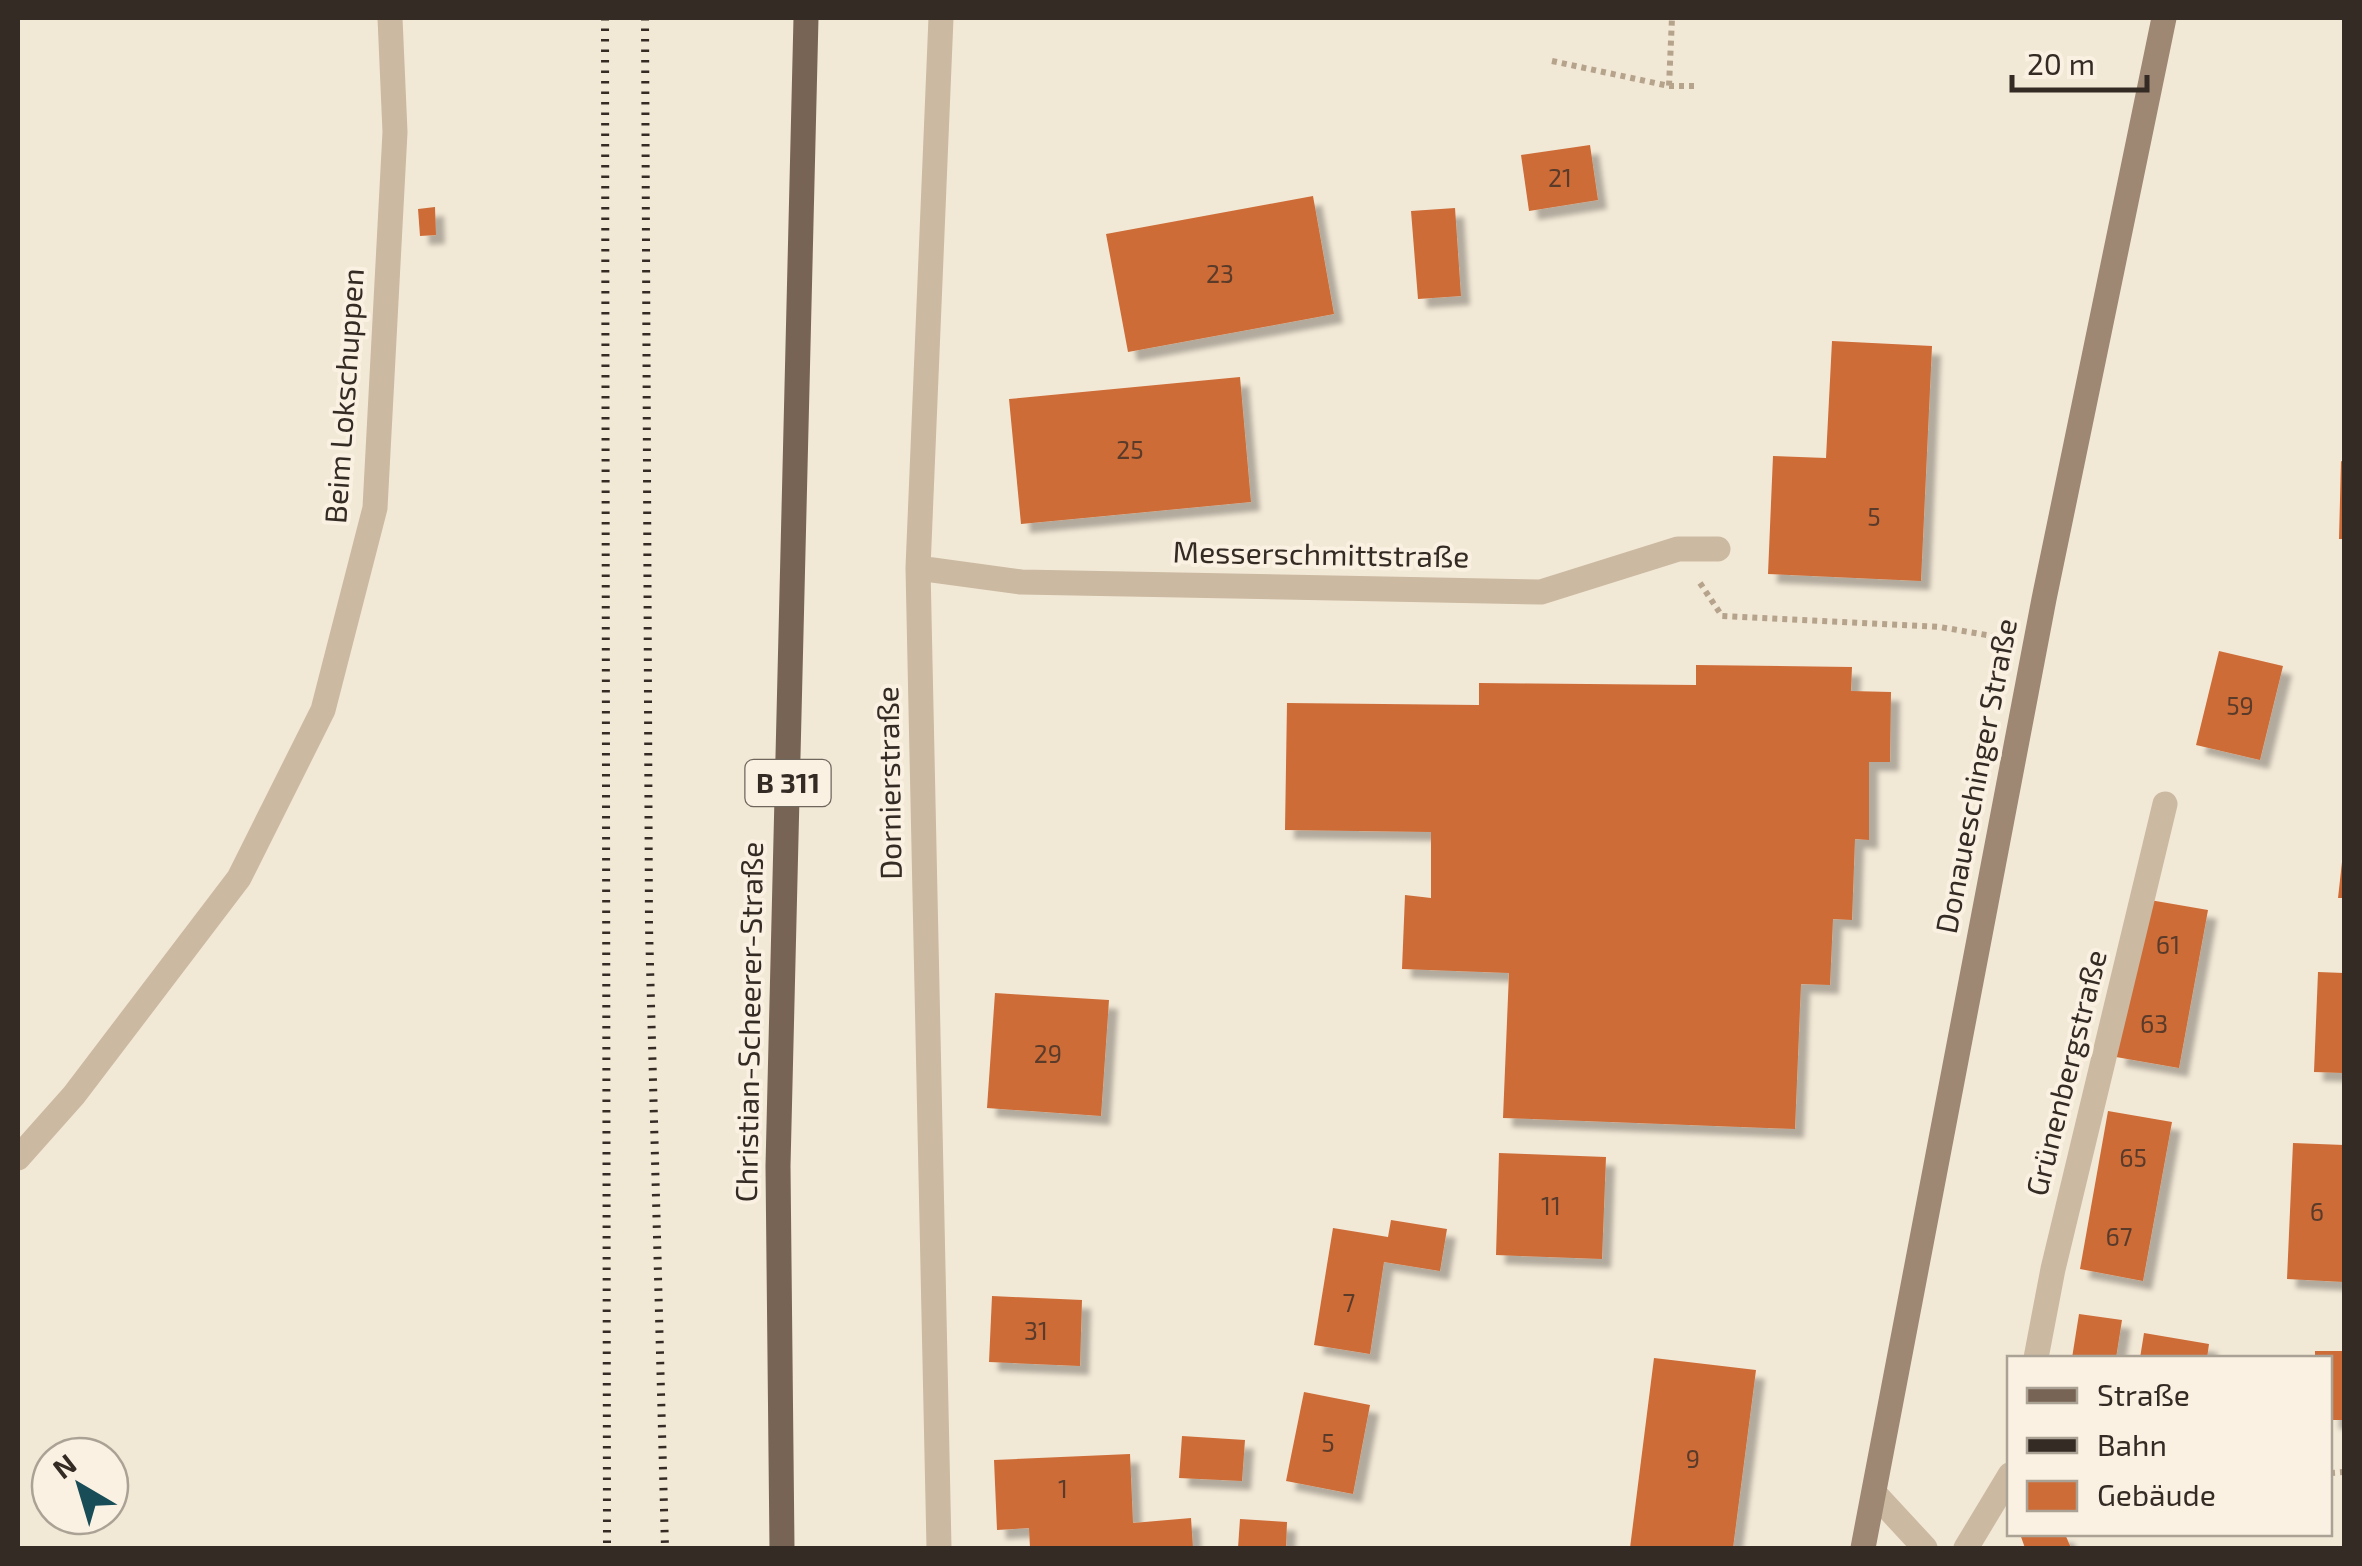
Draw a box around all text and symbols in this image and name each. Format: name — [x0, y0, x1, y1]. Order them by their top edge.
scale bar — [2012, 30, 2147, 92]
text: 20 m — [2027, 45, 2095, 81]
house number: 21 — [1548, 162, 1572, 192]
house number: 23 — [1206, 258, 1234, 288]
street label: Beim Lokschuppen — [316, 267, 370, 525]
house number: 25 — [1116, 434, 1144, 464]
house number: 5 — [1867, 501, 1881, 531]
street label: Messerschmittstraße — [1172, 532, 1470, 574]
street label: Donaueschinger Straße — [1927, 615, 2023, 936]
street label: Dornierstraße — [868, 686, 908, 880]
house number: 59 — [2226, 690, 2254, 720]
road number: B 311 — [746, 760, 830, 806]
street label: Christian-Scheerer-Straße — [727, 841, 769, 1203]
house number: 61 — [2156, 929, 2180, 959]
street label: Grünenbergstraße — [2017, 946, 2113, 1199]
house number: 63 — [2140, 1008, 2168, 1038]
house number: 29 — [1034, 1038, 1062, 1068]
house number: 65 — [2119, 1142, 2147, 1172]
house number: 11 — [1541, 1190, 1561, 1220]
house number: 6 — [2310, 1196, 2324, 1226]
house number: 67 — [2105, 1221, 2133, 1251]
house number: 7 — [1343, 1287, 1356, 1317]
house number: 31 — [1024, 1315, 1048, 1345]
legend — [2007, 1356, 2332, 1536]
text: Straße — [2097, 1376, 2190, 1412]
text: Bahn — [2097, 1426, 2167, 1462]
house number: 5 — [1321, 1427, 1335, 1457]
north arrow — [30, 1436, 130, 1536]
house number: 9 — [1686, 1443, 1700, 1473]
text: N — [46, 1446, 82, 1485]
house number: 1 — [1058, 1473, 1068, 1503]
text: Gebäude — [2097, 1476, 2216, 1512]

